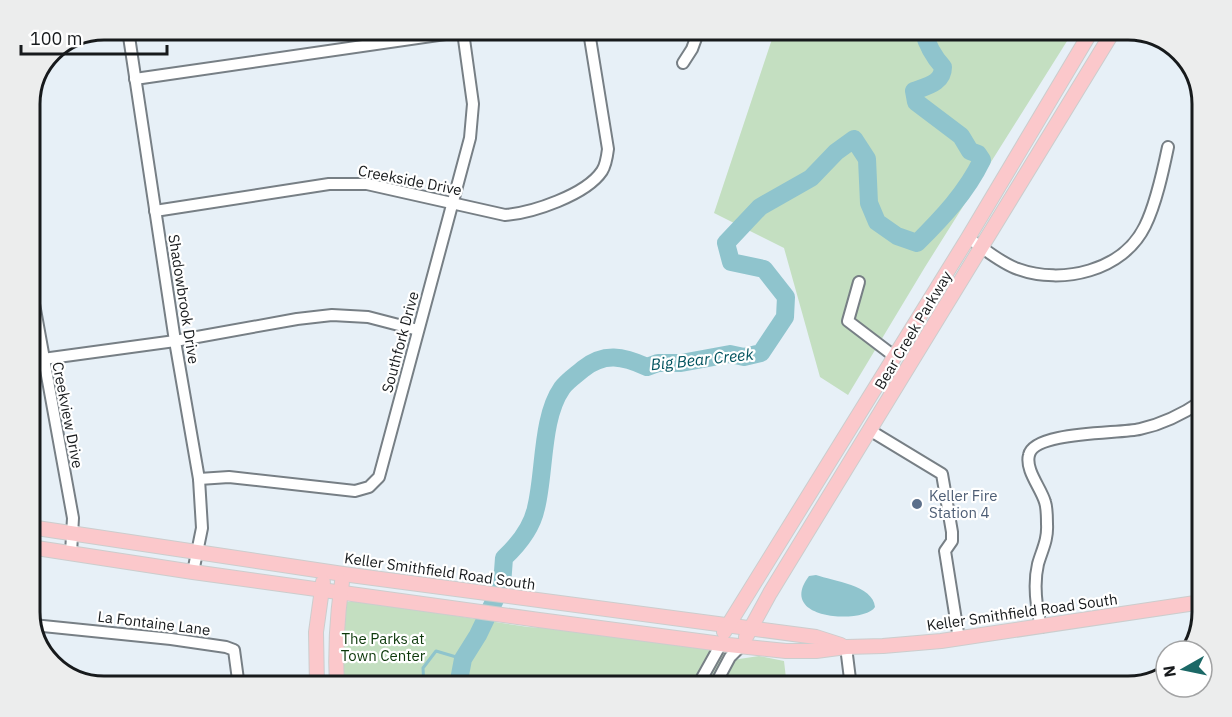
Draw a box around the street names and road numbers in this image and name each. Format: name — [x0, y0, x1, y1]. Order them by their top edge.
street label: Creekside Drive — [356, 161, 464, 199]
street label: Shadowbrook Drive — [164, 233, 204, 365]
street label: Bear Creek Parkway — [870, 267, 956, 393]
street label: Southfork Drive — [377, 289, 423, 395]
street label: Creekview Drive — [48, 360, 88, 470]
street label: Keller Smithfield Road South — [343, 548, 537, 594]
street label: Keller Smithfield Road South — [925, 589, 1119, 635]
street label: La Fontaine Lane — [96, 607, 212, 639]

